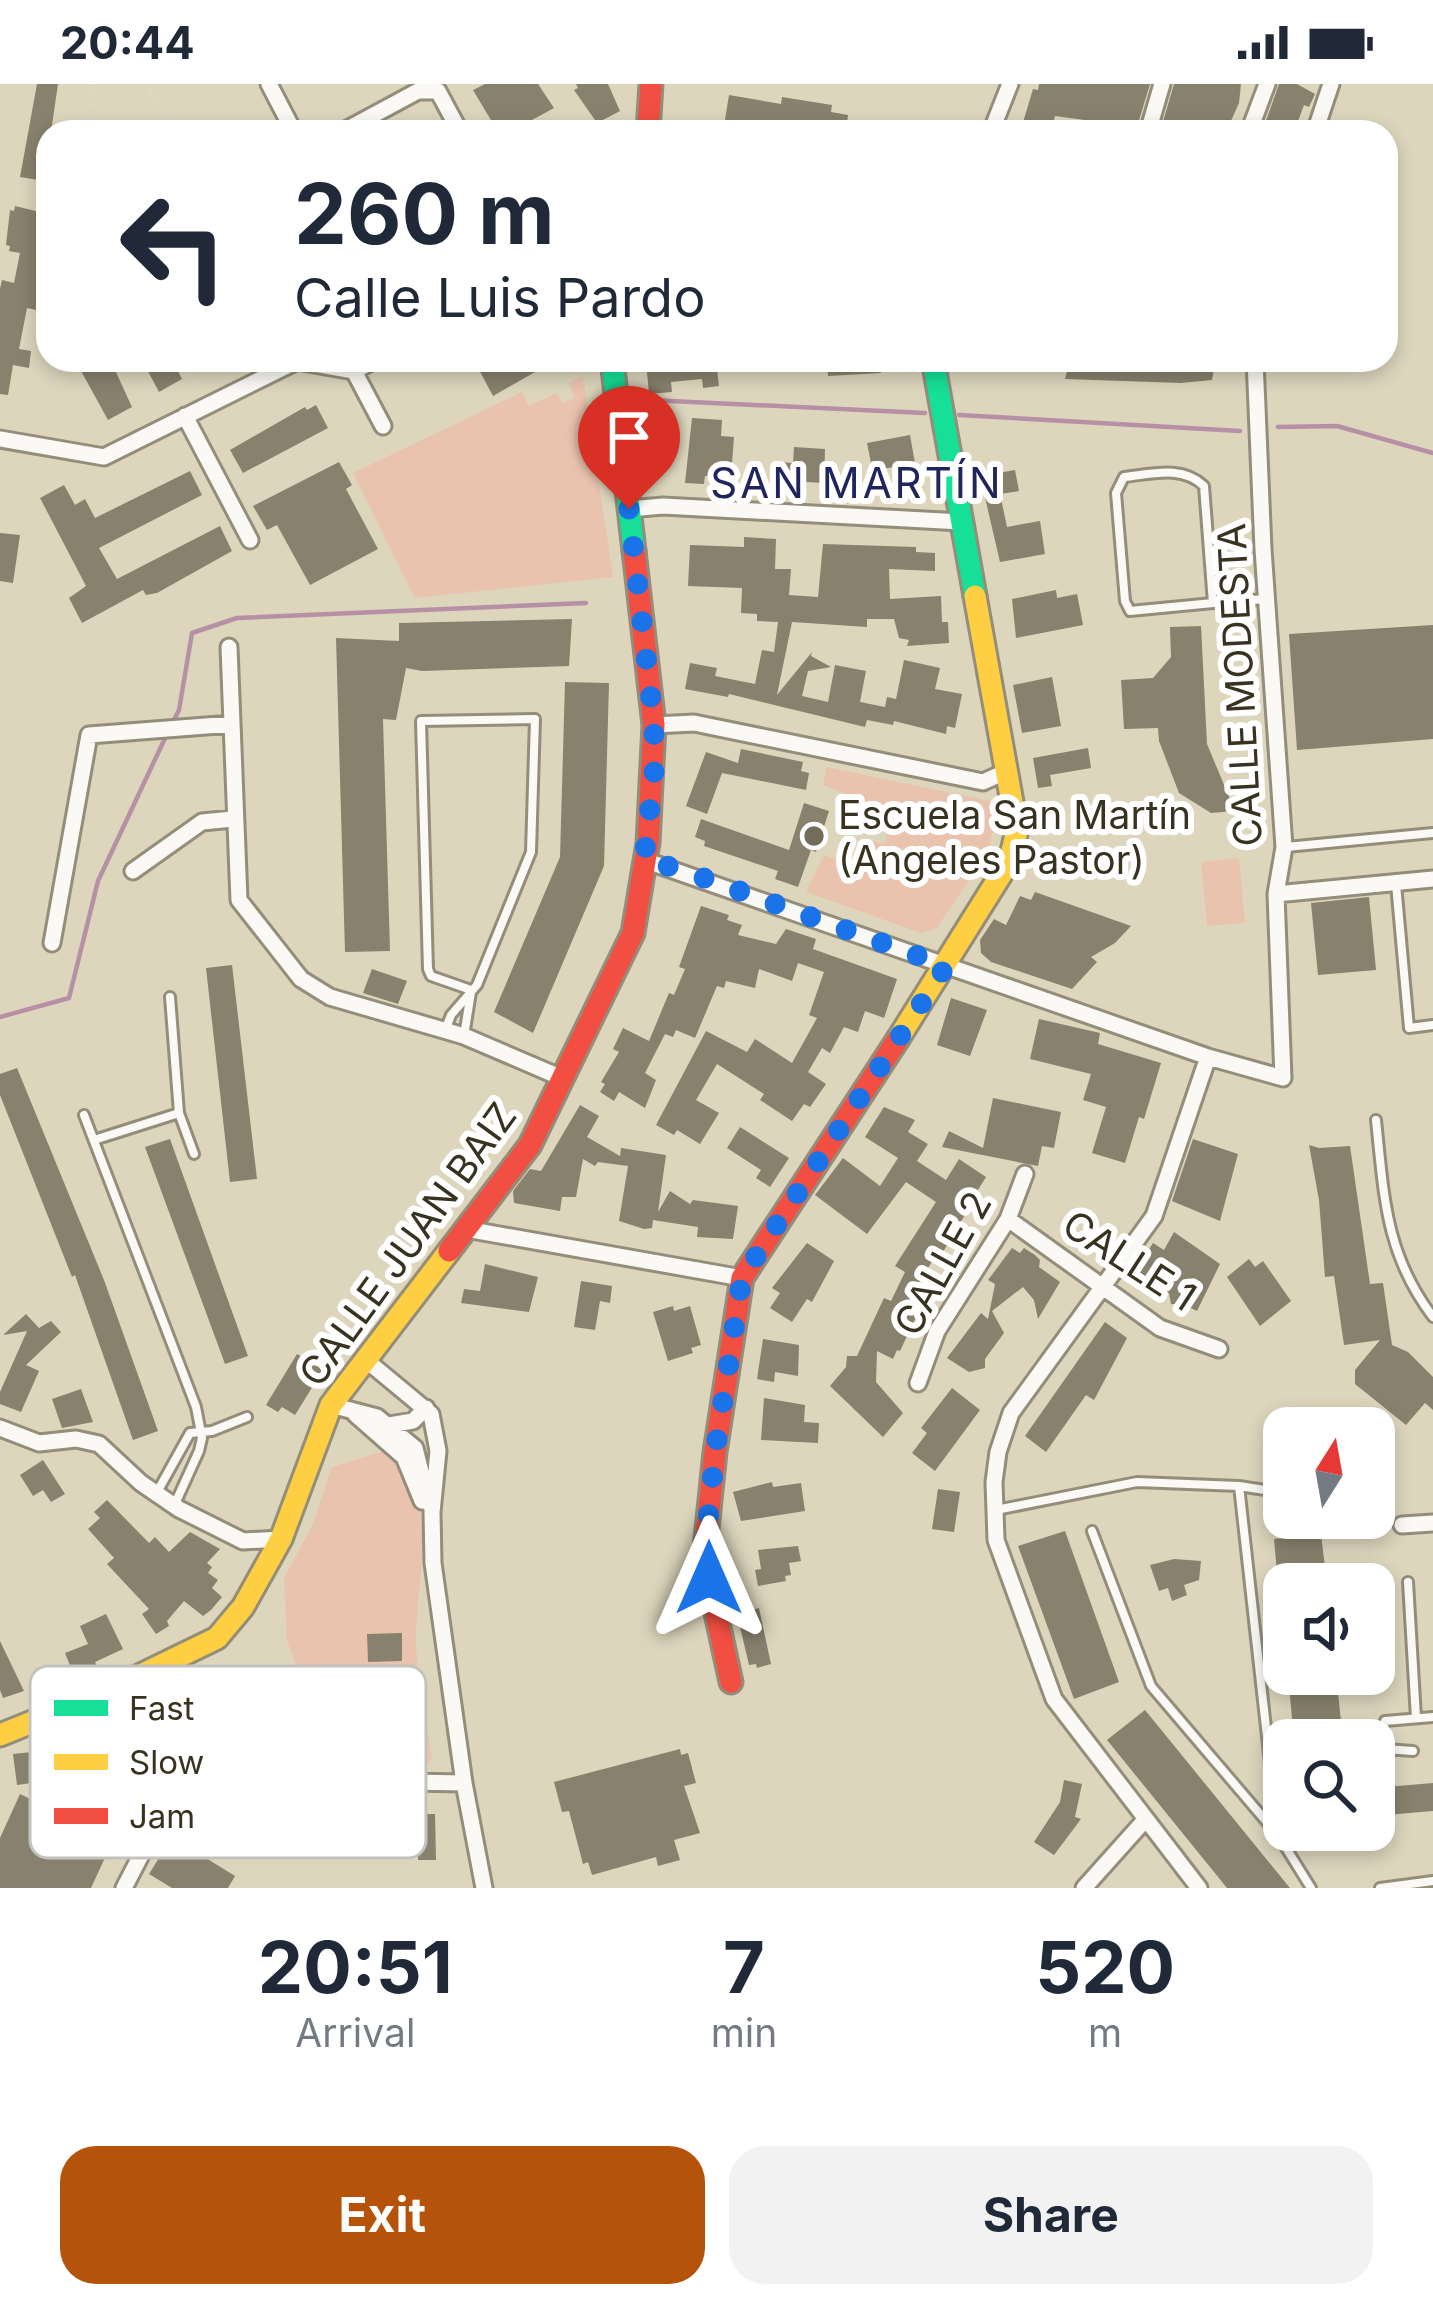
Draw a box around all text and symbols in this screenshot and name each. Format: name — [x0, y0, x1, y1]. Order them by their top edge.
text: 20:44 — [60, 15, 195, 70]
text: 260 m — [294, 163, 555, 264]
icon: left — [96, 168, 252, 324]
text: Calle Luis Pardo — [294, 265, 706, 330]
pin — [578, 386, 680, 509]
icon: arrive — [596, 404, 662, 470]
district label: SAN MARTÍN — [710, 457, 1004, 508]
street label: CALLE MODESTA — [1207, 522, 1271, 848]
place label: Escuela San Martín (Angeles Pastor) — [838, 791, 1191, 883]
marker: Escuela San Martín (Angeles Pastor) — [801, 823, 827, 849]
street label: CALLE JUAN BAIZ — [289, 1093, 525, 1395]
street label: CALLE 2 — [883, 1183, 1001, 1343]
street label: CALLE 1 — [1055, 1200, 1205, 1320]
north arrow — [1263, 1407, 1395, 1539]
map controls — [1263, 1407, 1395, 1851]
position arrow — [646, 1515, 772, 1641]
button: sound — [1263, 1563, 1395, 1695]
legend — [30, 1666, 426, 1858]
text: Fast — [129, 1688, 195, 1728]
button: search — [1263, 1719, 1395, 1851]
text: Slow — [129, 1742, 204, 1782]
text: Jam — [129, 1796, 195, 1836]
text: 20:51 — [258, 1923, 453, 2010]
text: 7 — [723, 1923, 765, 2010]
text: 520 — [1035, 1923, 1175, 2010]
text: Arrival — [295, 2009, 415, 2056]
text: min — [711, 2009, 777, 2056]
text: m — [1088, 2009, 1122, 2056]
button: Exit — [60, 2146, 705, 2284]
button: Share — [729, 2146, 1373, 2284]

